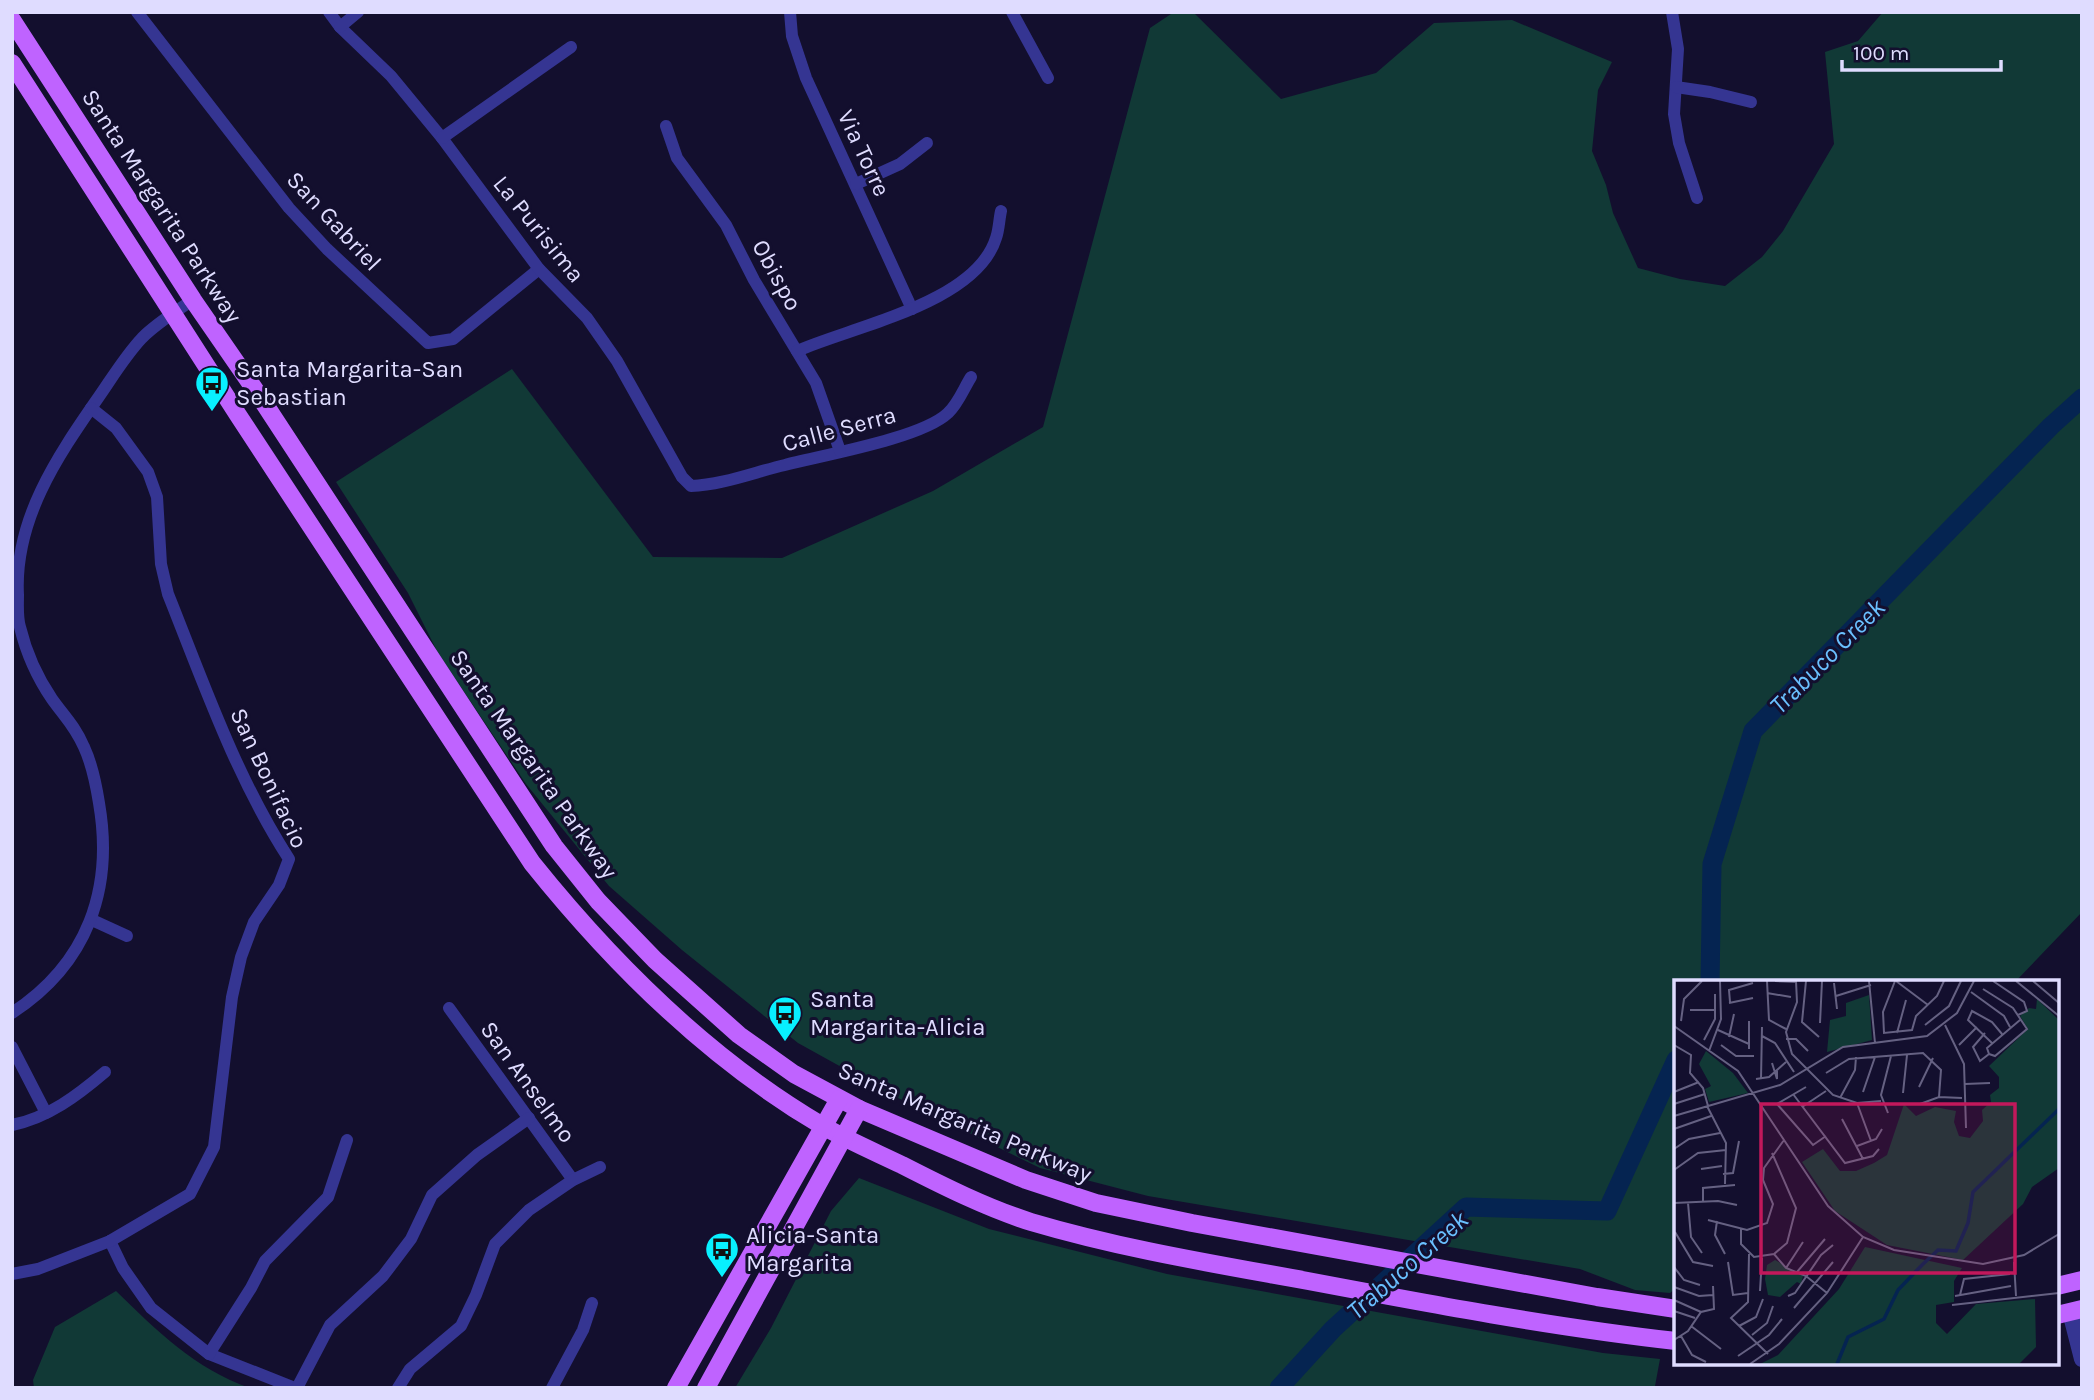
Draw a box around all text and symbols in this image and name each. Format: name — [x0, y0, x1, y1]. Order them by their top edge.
scale bar — [1842, 28, 2001, 72]
text: 100 m — [1853, 41, 1910, 65]
street label: Santa Margarita Parkway — [76, 84, 248, 328]
street label: Via Torre — [832, 105, 896, 201]
street label: San Gabriel — [281, 165, 387, 277]
street label: La Purisima — [487, 170, 591, 288]
street label: Obispo — [746, 235, 808, 315]
place label: Santa Margarita-San Sebastian — [236, 355, 463, 411]
bus stop icon: Santa Margarita-San Sebastian — [193, 364, 231, 413]
street label: Calle Serra — [779, 400, 899, 458]
water label: Trabuco Creek — [1763, 592, 1892, 721]
street label: Santa Margarita Parkway — [444, 644, 624, 884]
street label: San Bonifacio — [224, 703, 314, 853]
inset map — [1674, 980, 2059, 1365]
place label: Santa Margarita-Alicia — [810, 985, 985, 1041]
bus stop icon: Santa Margarita-Alicia — [766, 994, 804, 1043]
street label: San Anselmo — [475, 1016, 581, 1148]
street label: Santa Margarita Parkway — [834, 1056, 1096, 1188]
water label: Trabuco Creek — [1340, 1204, 1475, 1327]
place label: Alicia-Santa Margarita — [746, 1221, 879, 1277]
bus stop icon: Alicia-Santa Margarita — [703, 1230, 741, 1279]

